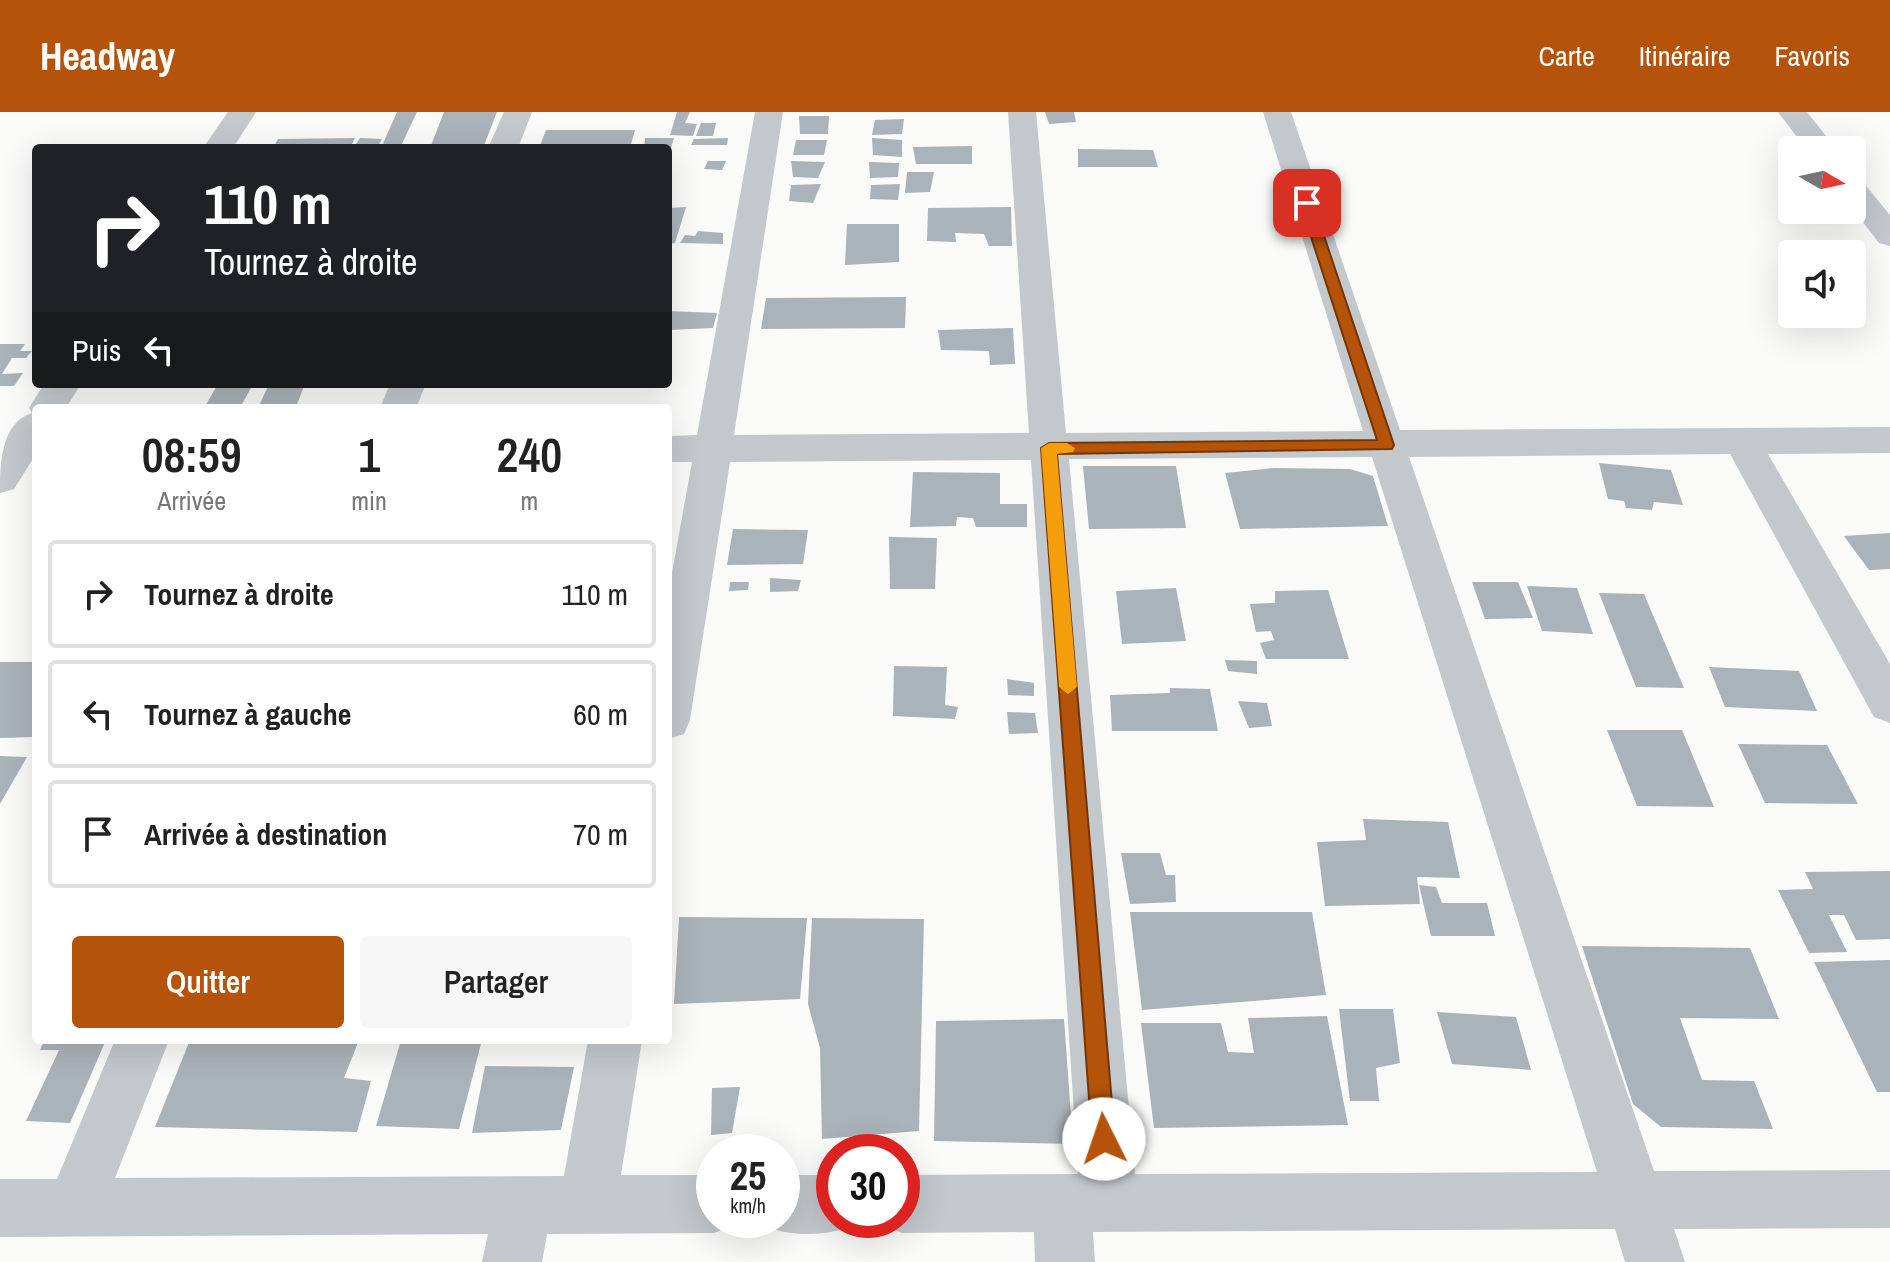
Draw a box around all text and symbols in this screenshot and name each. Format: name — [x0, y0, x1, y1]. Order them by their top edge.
text: Headway — [40, 31, 175, 82]
text: Carte — [1539, 37, 1595, 75]
text: Itinéraire — [1639, 37, 1731, 75]
text: Favoris — [1775, 37, 1850, 75]
north arrow — [1778, 136, 1866, 224]
map controls — [1778, 136, 1866, 328]
text: 110 m — [204, 166, 332, 241]
pin — [1273, 169, 1341, 237]
icon: right — [72, 176, 176, 280]
icon: arrive — [1285, 181, 1329, 225]
text: Tournez à droite — [204, 238, 417, 286]
button: sound — [1778, 240, 1866, 328]
icon: left — [137, 328, 181, 372]
text: Puis — [72, 330, 121, 370]
text: 08:59 — [142, 422, 242, 487]
text: 1 — [358, 422, 380, 487]
text: 240 — [497, 422, 562, 487]
text: Arrivée — [157, 483, 226, 518]
text: min — [351, 483, 387, 518]
text: m — [521, 483, 538, 518]
icon: right — [76, 572, 120, 616]
text: Tournez à droite — [144, 574, 334, 614]
text: 110 m — [561, 574, 628, 614]
icon: left — [76, 692, 120, 736]
text: Tournez à gauche — [144, 694, 351, 734]
text: 60 m — [573, 694, 628, 734]
icon: arrive — [76, 812, 120, 856]
text: Arrivée à destination — [144, 814, 387, 854]
text: 70 m — [573, 814, 628, 854]
button: Quitter — [72, 936, 344, 1028]
button: Partager — [360, 936, 632, 1028]
position arrow — [1062, 1097, 1146, 1181]
speed limit sign: 30 — [816, 1134, 920, 1238]
text: 25 — [730, 1149, 766, 1202]
text: km/h — [730, 1192, 766, 1219]

